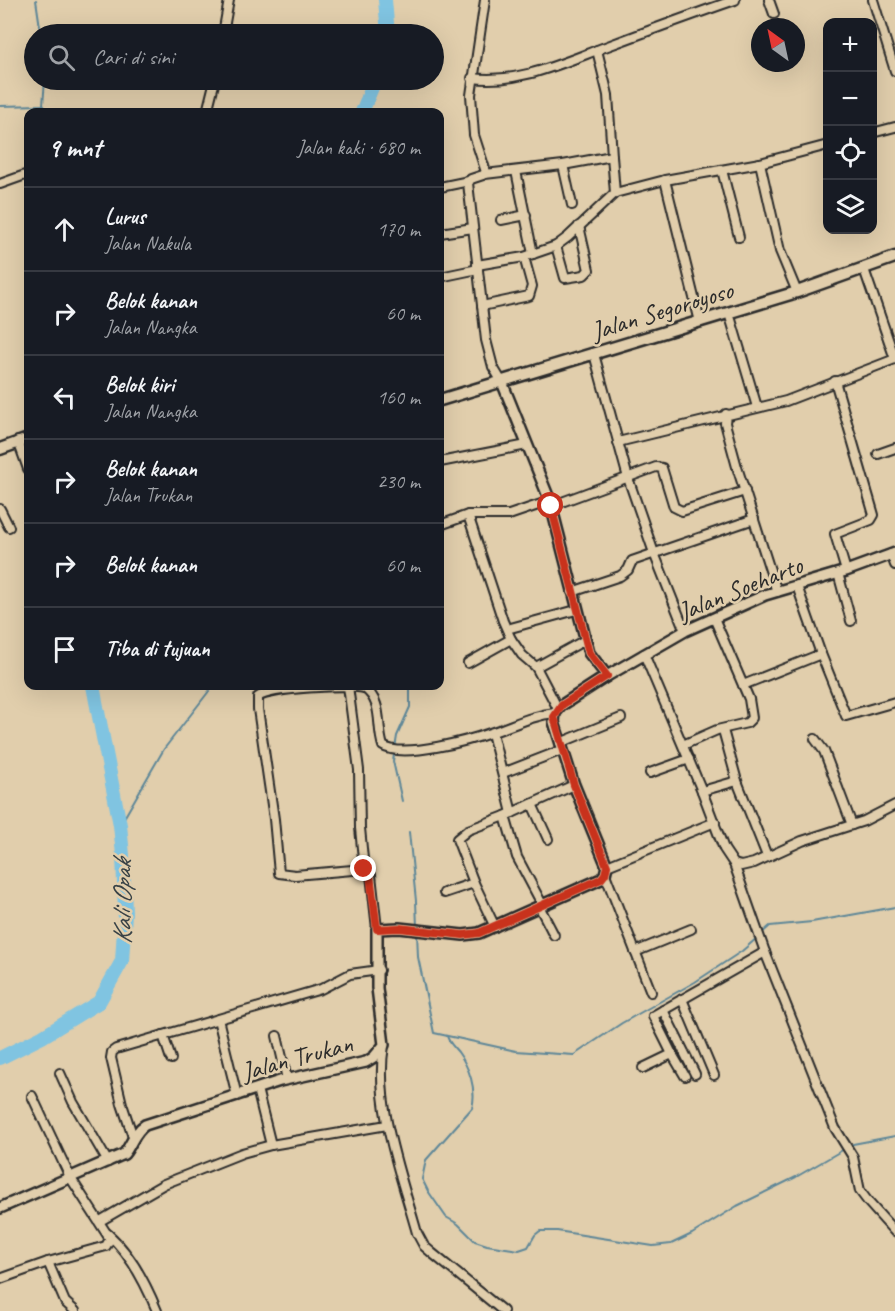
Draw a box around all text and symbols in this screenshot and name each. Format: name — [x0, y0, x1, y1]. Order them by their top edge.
north arrow — [751, 18, 805, 72]
map controls — [823, 18, 877, 234]
button: + — [823, 18, 877, 72]
search box — [24, 24, 444, 90]
icon: search — [45, 41, 78, 74]
text: Cari di sini — [93, 43, 174, 71]
button: − — [823, 72, 877, 126]
button: locate — [823, 126, 877, 180]
text: 9 mnt — [48, 131, 101, 164]
text: Jalan kaki · 680 m — [297, 135, 420, 160]
button: layers — [823, 180, 877, 234]
text: Lurus — [105, 203, 145, 231]
icon: ahead — [48, 213, 81, 246]
text: 170 m — [377, 217, 420, 242]
text: Jalan Nakula — [105, 231, 191, 256]
street label: Jalan Segoroyoso — [586, 273, 739, 348]
text: Belok kanan — [105, 287, 197, 315]
icon: right — [48, 297, 81, 330]
text: 60 m — [386, 301, 420, 326]
text: Jalan Nangka — [105, 315, 197, 340]
text: Belok kiri — [105, 371, 174, 399]
icon: left — [48, 381, 81, 414]
text: 160 m — [377, 385, 420, 410]
text: Jalan Nangka — [105, 399, 197, 424]
text: Belok kanan — [105, 455, 197, 483]
icon: right — [48, 465, 81, 498]
text: 230 m — [377, 469, 420, 494]
text: Jalan Trukan — [105, 483, 192, 508]
route start — [537, 492, 563, 518]
street label: Jalan Soeharto — [671, 548, 809, 629]
icon: right — [48, 549, 81, 582]
text: Belok kanan — [105, 551, 197, 579]
text: 60 m — [386, 553, 420, 578]
icon: arrive — [48, 633, 81, 666]
text: Tiba di tujuan — [105, 635, 210, 663]
water label: Kali Opak — [105, 854, 139, 944]
route end — [350, 855, 376, 881]
street label: Jalan Trukan — [236, 1027, 356, 1089]

